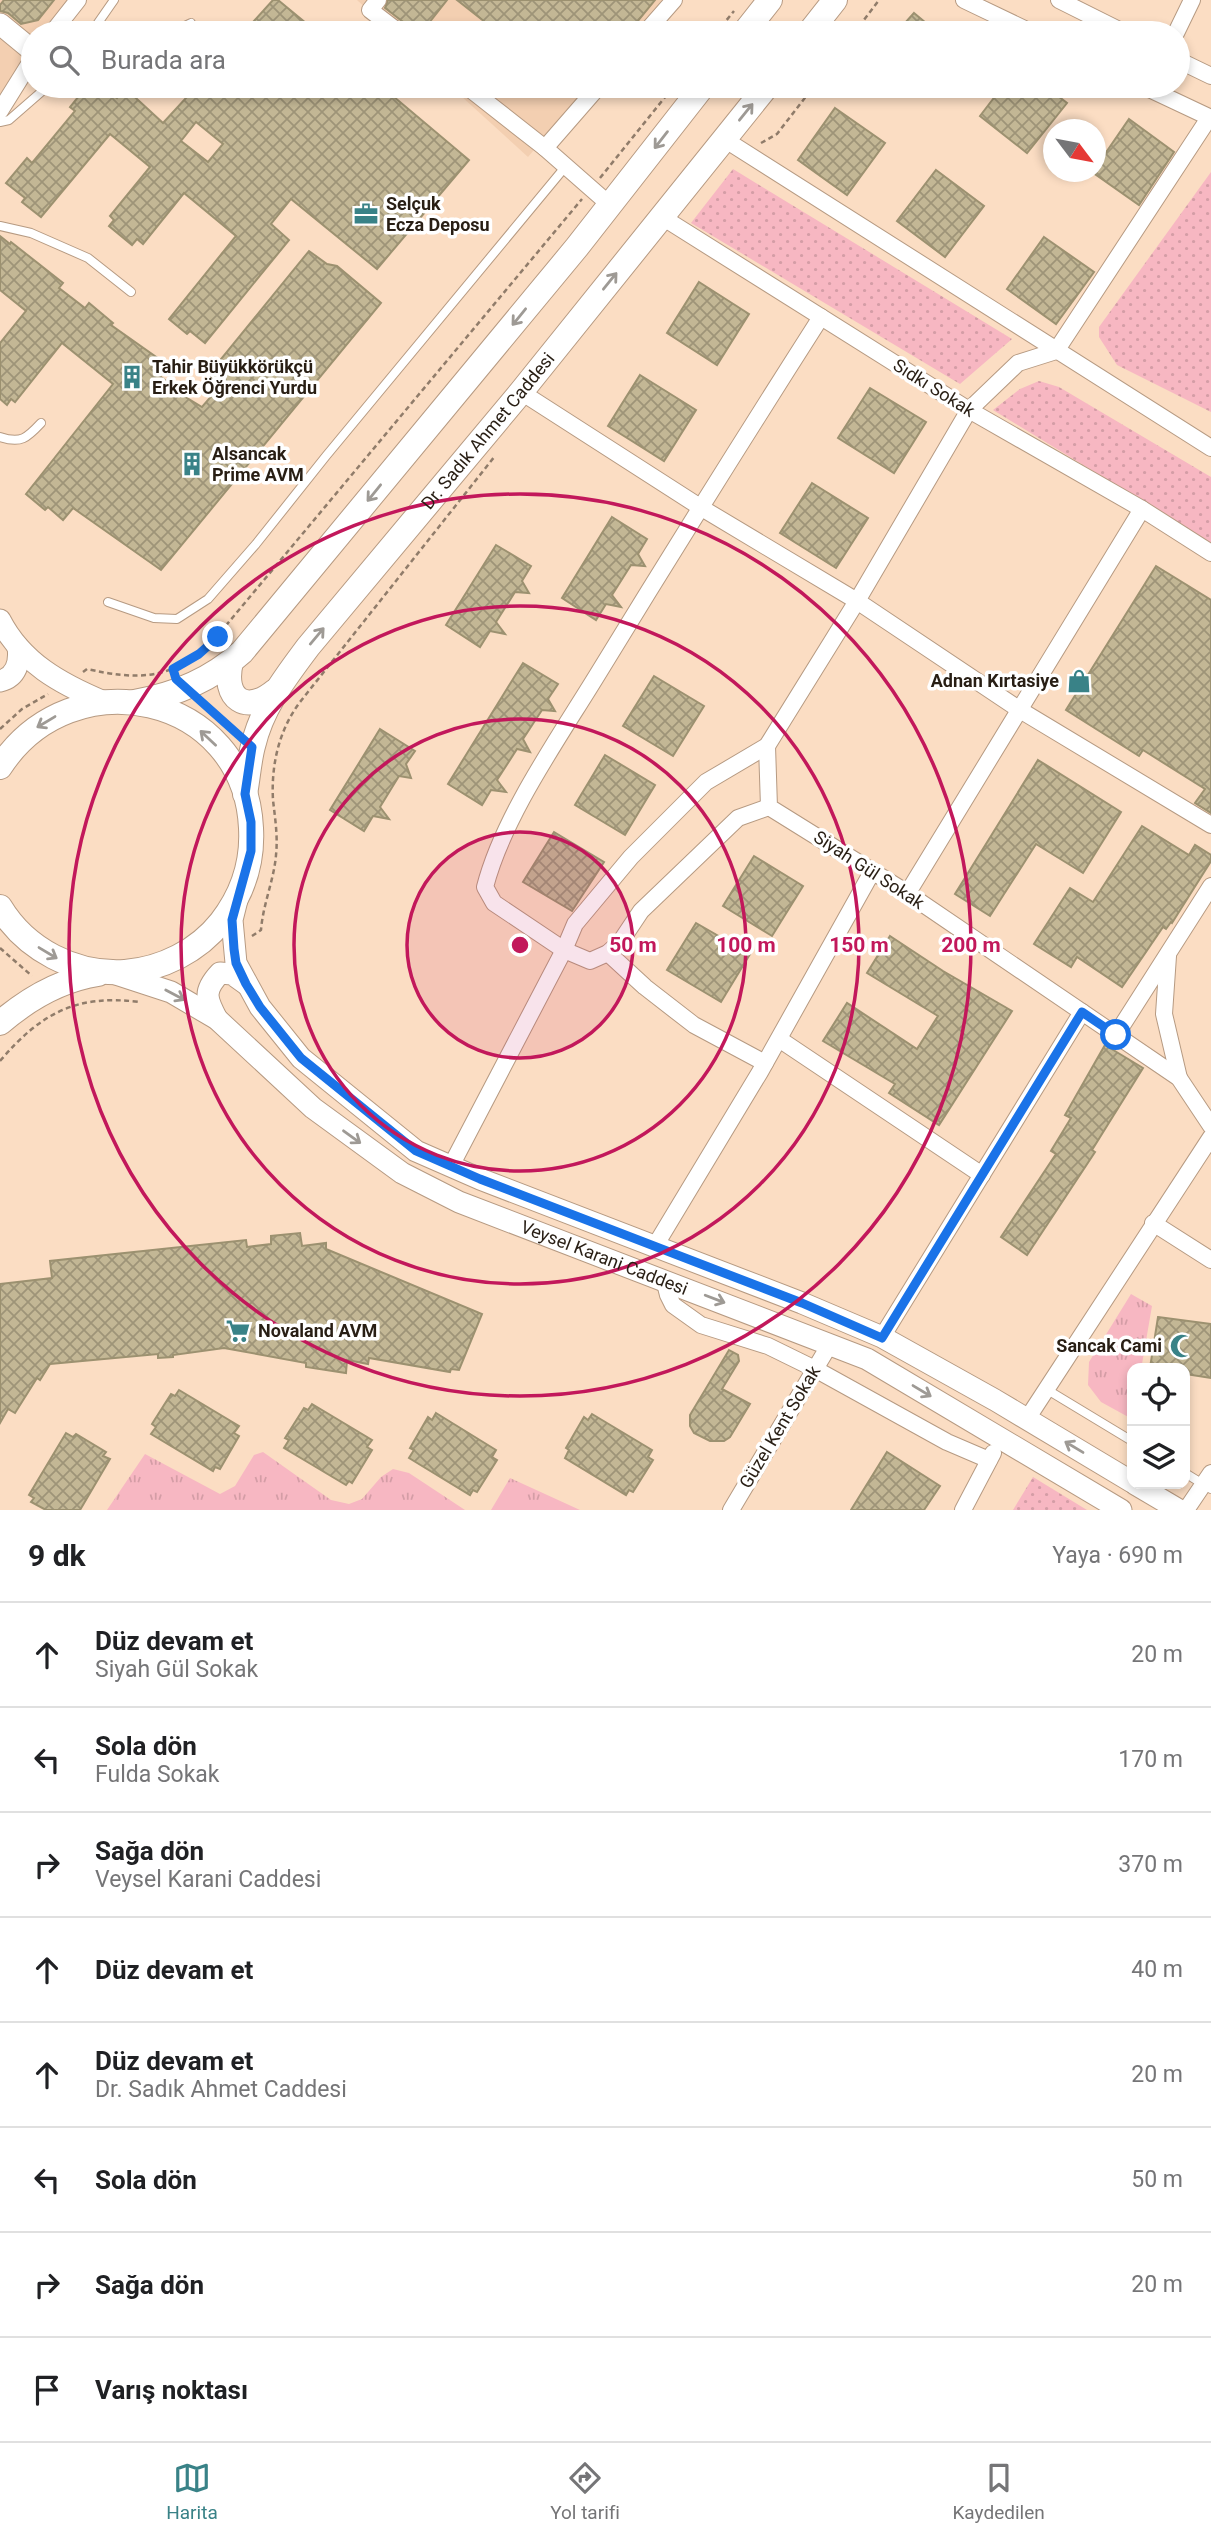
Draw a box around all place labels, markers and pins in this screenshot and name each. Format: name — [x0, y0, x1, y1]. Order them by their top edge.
place label: Selçuk Ecza Deposu — [386, 193, 490, 235]
office icon: Selçuk Ecza Deposu — [352, 200, 380, 228]
place label: Tahir Büyükkörükçü Erkek Öğrenci Yurdu — [152, 356, 317, 398]
building icon: Tahir Büyükkörükçü Erkek Öğrenci Yurdu — [118, 363, 146, 391]
place label: Alsancak Prime AVM — [212, 443, 304, 485]
building icon: Alsancak Prime AVM — [178, 450, 206, 478]
shop icon: Adnan Kırtasiye — [1065, 667, 1093, 695]
place label: Adnan Kırtasiye — [931, 670, 1059, 691]
centre of rings — [508, 933, 532, 957]
supermarket icon: Novaland AVM — [224, 1317, 252, 1345]
place label: Novaland AVM — [258, 1320, 377, 1341]
mosque icon: Sancak Cami — [1168, 1332, 1196, 1360]
place label: Sancak Cami — [1056, 1335, 1162, 1356]

